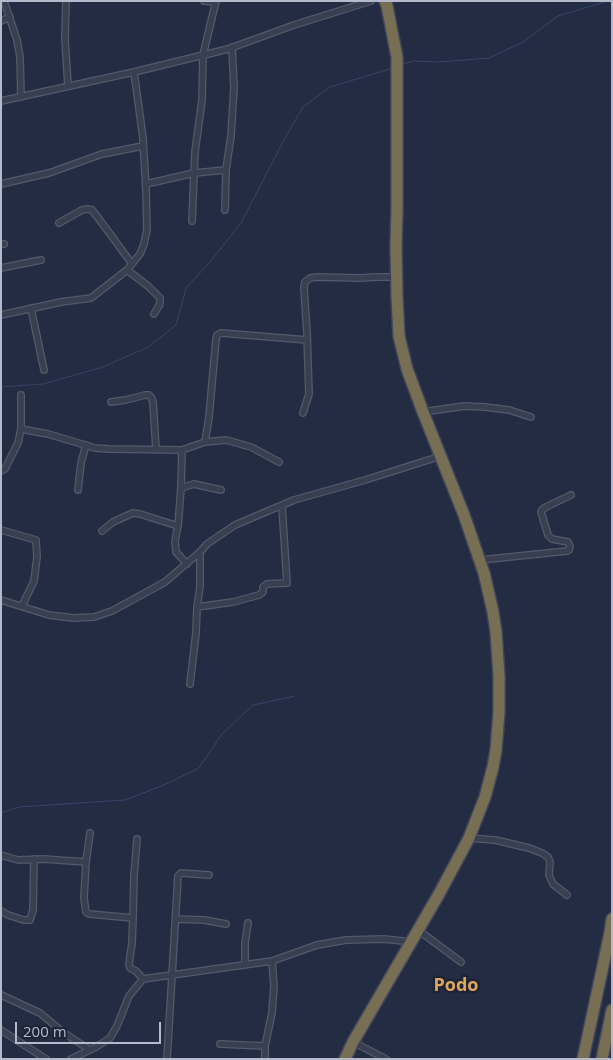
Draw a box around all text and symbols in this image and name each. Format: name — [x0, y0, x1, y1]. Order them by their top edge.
district label: Podo — [434, 975, 478, 997]
scale bar — [18, 1012, 164, 1044]
text: 200 m — [23, 1021, 67, 1041]

